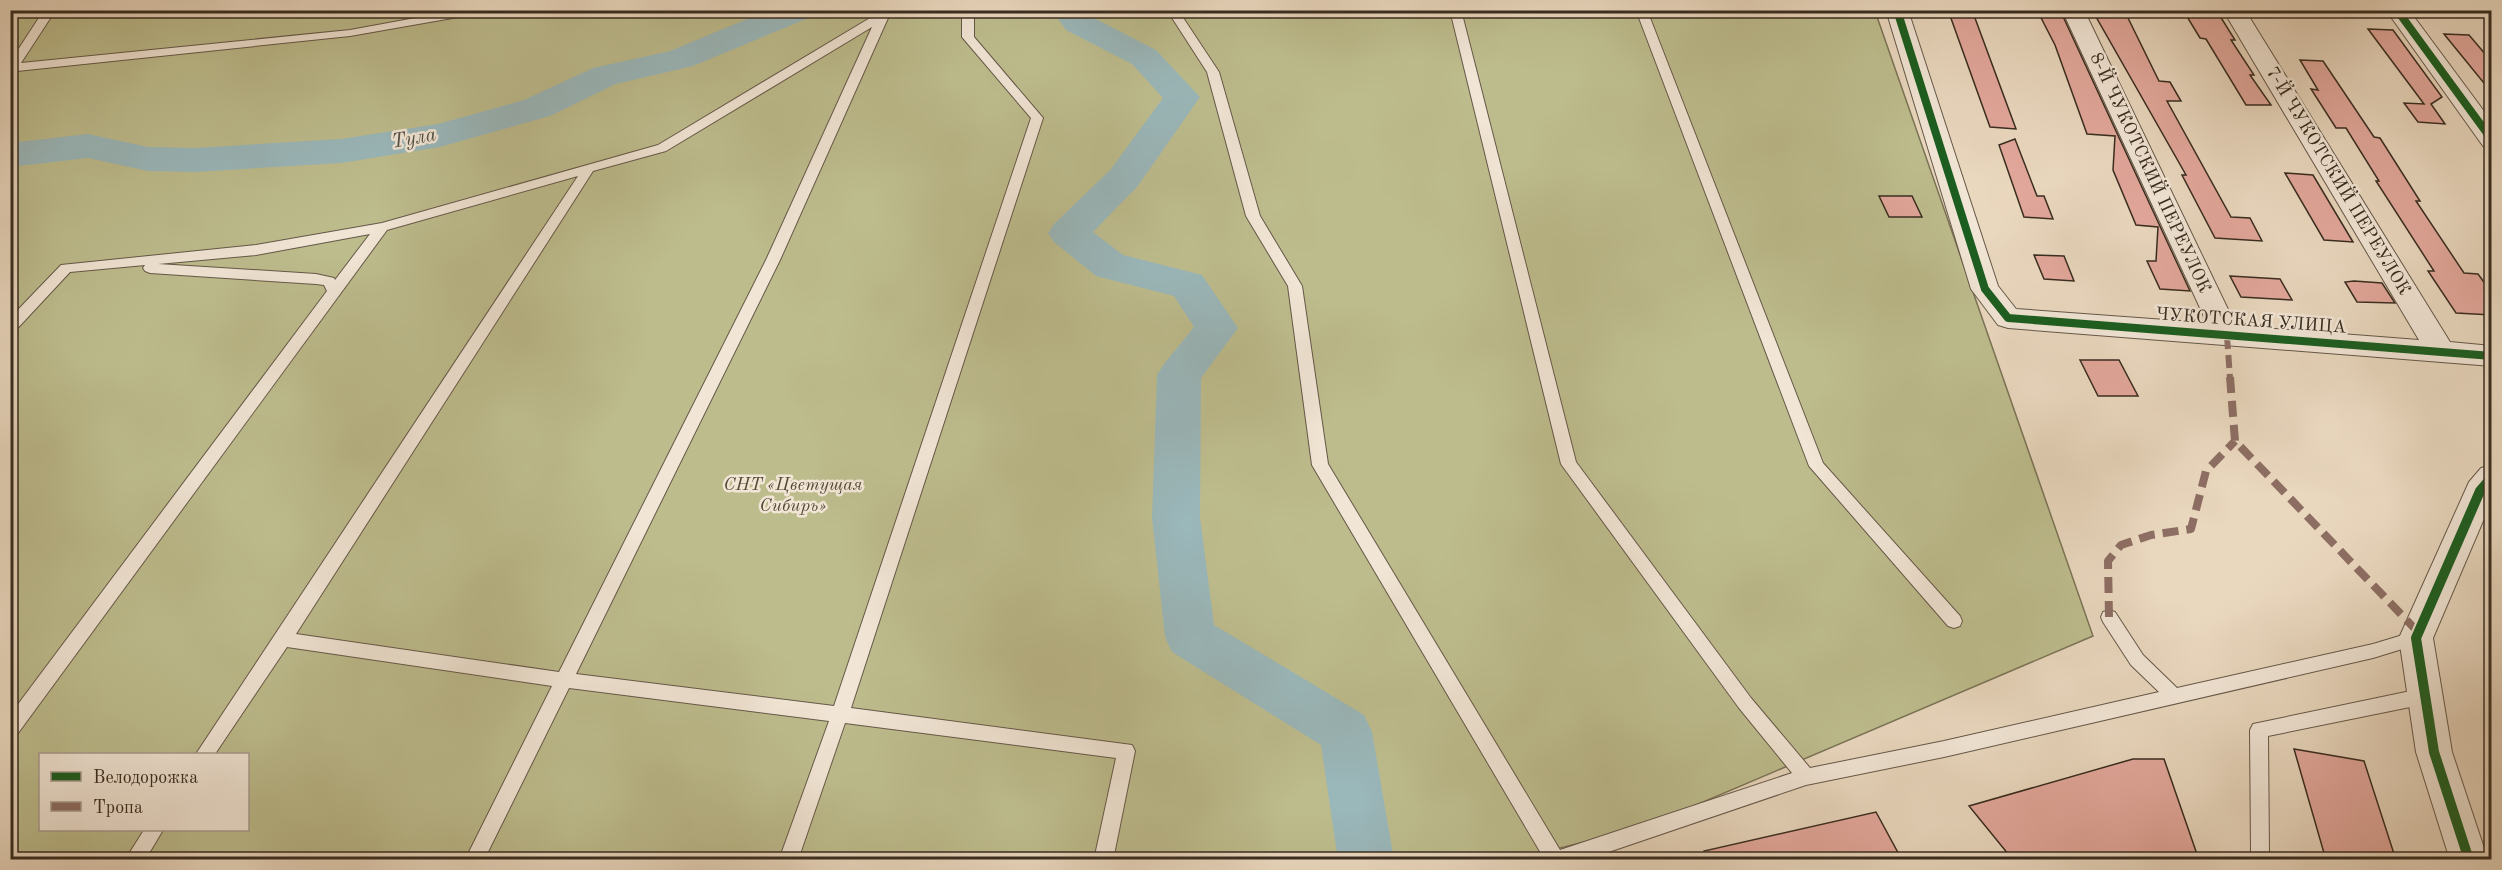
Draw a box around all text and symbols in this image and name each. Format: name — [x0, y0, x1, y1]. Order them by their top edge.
street label: 8-Й ЧУКОТСКИЙ ПЕРЕУЛОК — [2086, 48, 2217, 296]
street label: 7-Й ЧУКОТСКИЙ ПЕРЕУЛОК — [2263, 62, 2417, 298]
water label: Тула — [390, 125, 438, 153]
street label: ЧУКОТСКАЯ УЛИЦА — [2155, 305, 2347, 337]
park label: СНТ «Цветущая Сибирь» — [723, 476, 863, 515]
legend — [39, 753, 249, 831]
text: Велодорожка — [93, 769, 198, 787]
text: Тропа — [93, 799, 143, 817]

